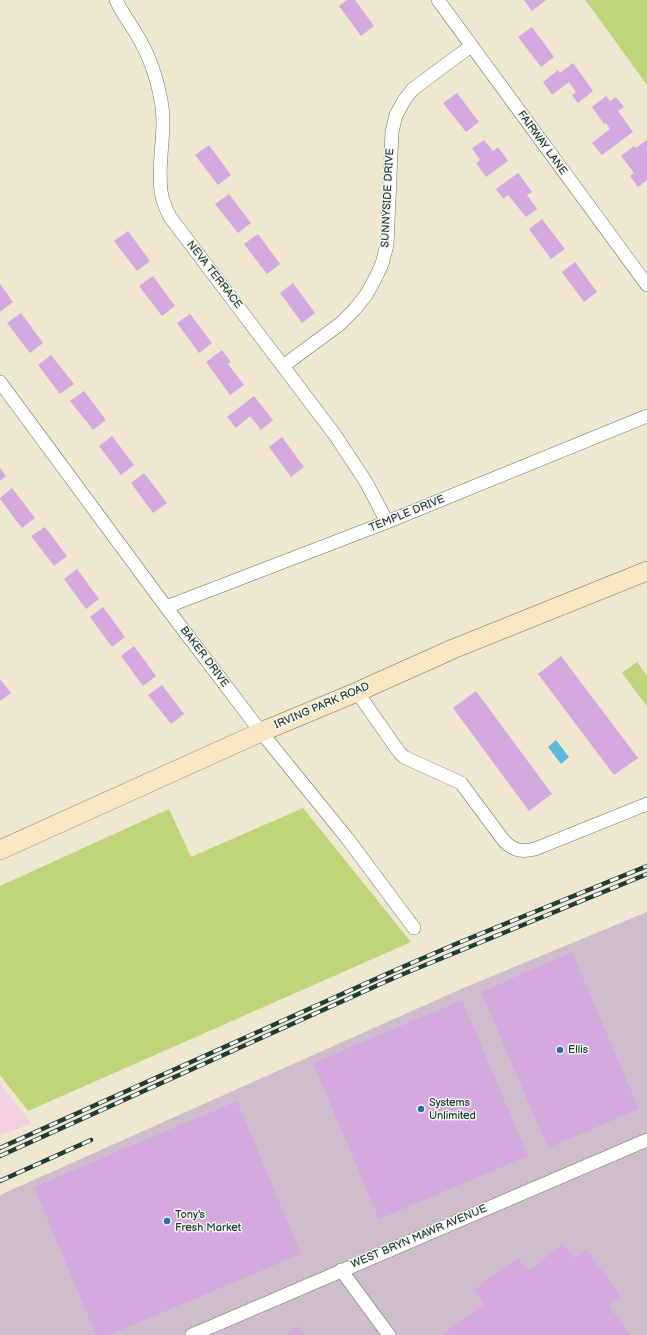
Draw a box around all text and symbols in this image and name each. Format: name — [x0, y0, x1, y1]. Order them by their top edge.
street label: FAIRWAY LANE — [514, 108, 570, 178]
street label: SUNNYSIDE DRIVE — [379, 148, 397, 248]
street label: NEVA TERRACE — [184, 239, 244, 311]
street label: TEMPLE DRIVE — [367, 493, 447, 535]
street label: BAKER DRIVE — [177, 624, 231, 690]
street label: IRVING PARK ROAD — [272, 680, 372, 732]
place label: Ellis — [568, 1043, 588, 1057]
marker: Ellis — [555, 1045, 565, 1055]
place label: Systems Unlimited — [429, 1096, 476, 1122]
marker: Systems Unlimited — [416, 1104, 426, 1114]
street label: WEST BRYN MAWR AVENUE — [349, 1202, 489, 1272]
place label: Tony's Fresh Market — [175, 1208, 241, 1234]
marker: Tony's Fresh Market — [162, 1216, 172, 1226]

